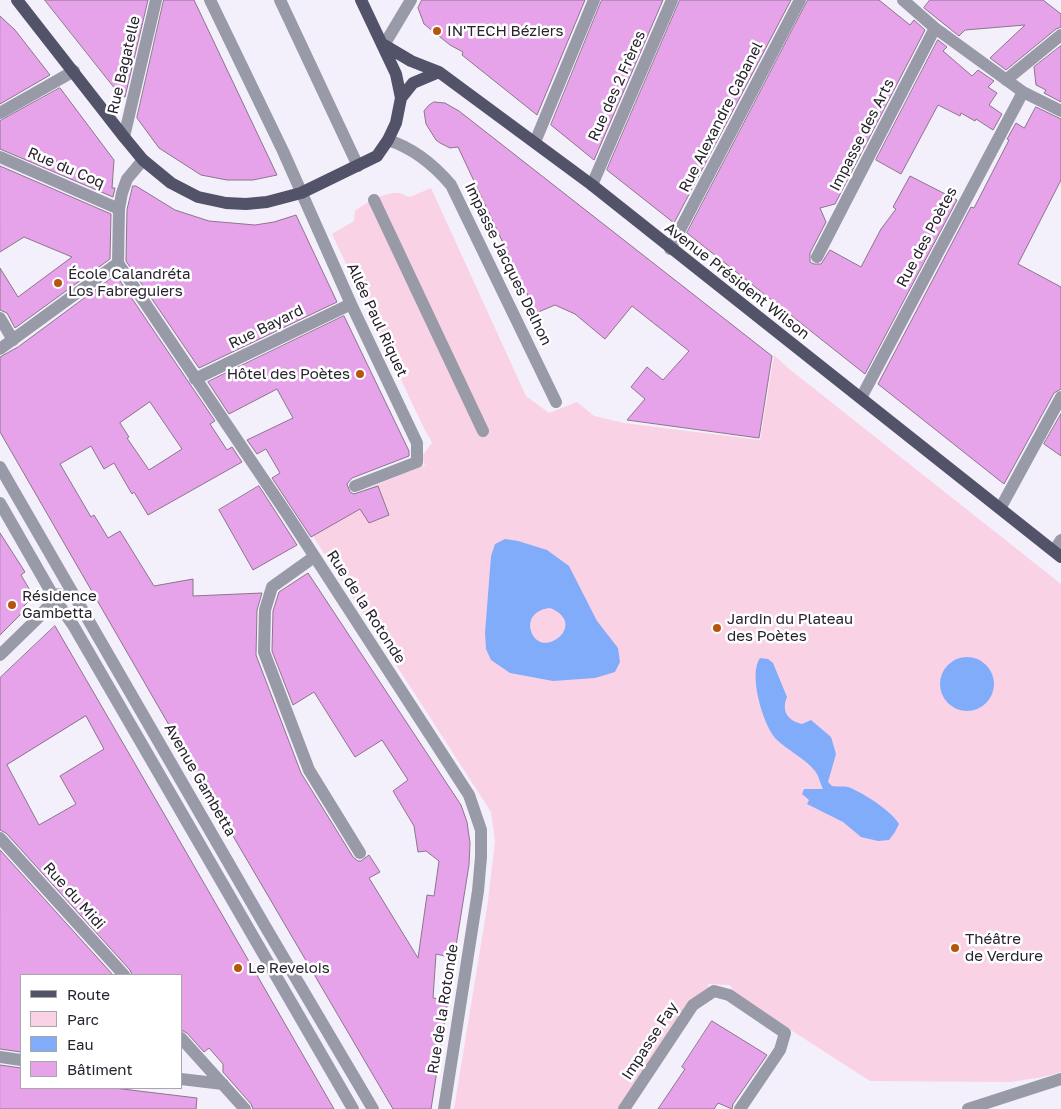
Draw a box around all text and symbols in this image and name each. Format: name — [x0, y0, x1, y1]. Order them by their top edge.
street label: Rue Bagatelle — [104, 14, 144, 116]
place label: IN'TECH Béziers — [447, 22, 564, 40]
marker: IN'TECH Béziers — [431, 25, 443, 37]
street label: Rue des 2 Frères — [585, 28, 649, 144]
street label: Rue Alexandre Cabanel — [675, 39, 767, 195]
street label: Impasse des Arts — [826, 76, 898, 194]
street label: Rue du Coq — [25, 144, 107, 192]
street label: Impasse Jacques Delhon — [461, 180, 555, 348]
street label: Rue des Poètes — [893, 184, 961, 290]
street label: Avenue Président Wilson — [661, 219, 813, 343]
street label: Allée Paul Riquet — [343, 260, 411, 380]
place label: École Calandréta Los Fabreguiers — [68, 265, 191, 300]
marker: École Calandréta Los Fabreguiers — [52, 277, 64, 289]
street label: Rue Bayard — [226, 301, 306, 353]
place label: Hôtel des Poètes — [227, 365, 350, 383]
marker: Hôtel des Poètes — [354, 368, 366, 380]
street label: Rue de la Rotonde — [323, 547, 409, 667]
place label: Résidence Gambetta — [22, 587, 97, 622]
marker: Résidence Gambetta — [6, 599, 18, 611]
place label: Jardin du Plateau des Poètes — [727, 610, 853, 645]
marker: Jardin du Plateau des Poètes — [711, 622, 723, 634]
street label: Avenue Gambetta — [160, 720, 240, 840]
street label: Rue du Midi — [39, 859, 109, 933]
place label: Théâtre de Verdure — [965, 930, 1043, 965]
marker: Théâtre de Verdure — [949, 942, 961, 954]
street label: Rue de la Rotonde — [424, 943, 462, 1075]
place label: Le Revelois — [248, 959, 330, 977]
marker: Le Revelois — [232, 962, 244, 974]
legend — [20, 974, 182, 1089]
text: Route — [67, 985, 110, 1003]
street label: Impasse Fay — [618, 999, 682, 1083]
text: Parc — [67, 1010, 99, 1028]
text: Eau — [67, 1035, 94, 1053]
text: Bâtiment — [67, 1060, 132, 1078]

